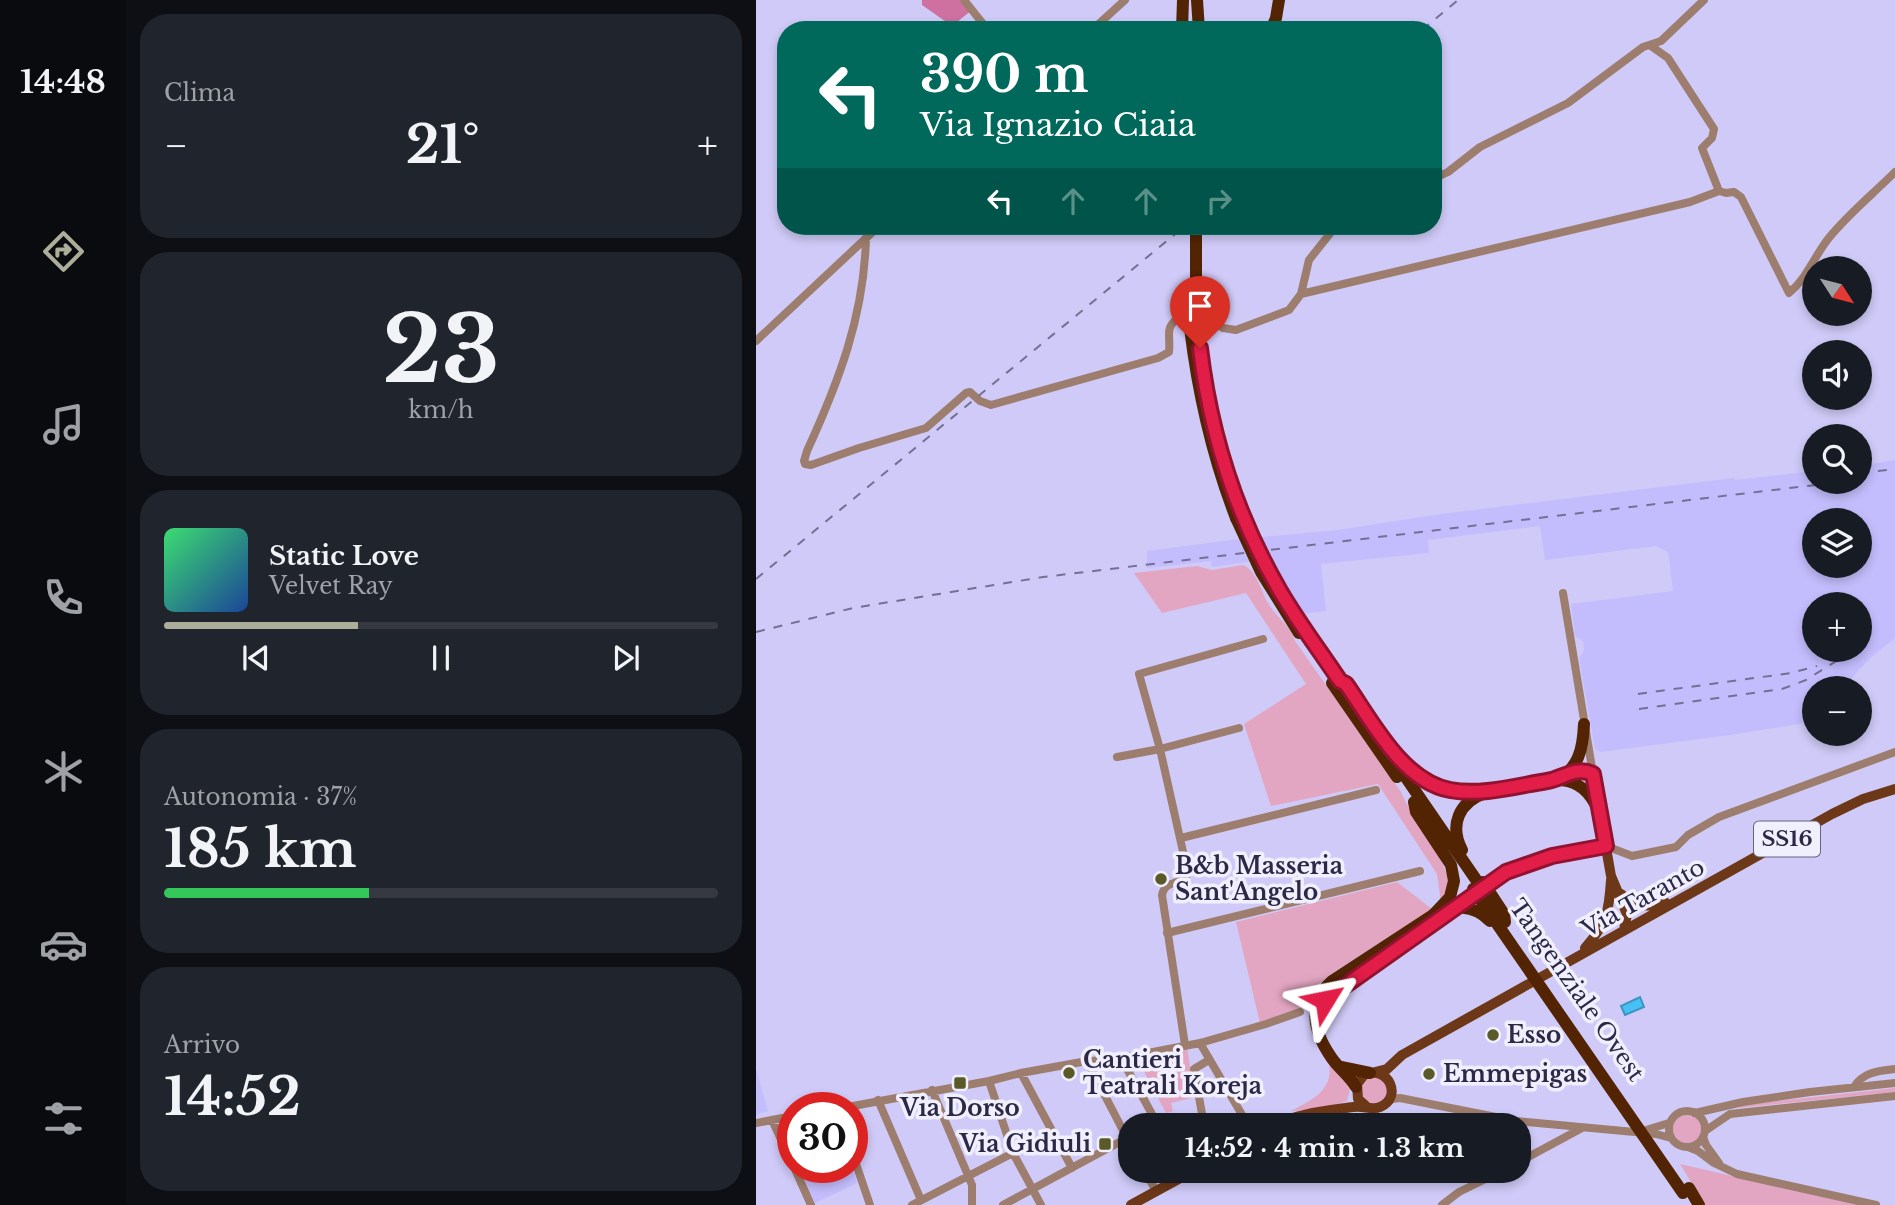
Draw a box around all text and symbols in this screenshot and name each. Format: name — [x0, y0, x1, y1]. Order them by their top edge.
text: 390 m — [920, 44, 1088, 105]
icon: left — [805, 49, 896, 140]
text: 14:48 — [20, 62, 106, 102]
text: Clima — [164, 79, 235, 107]
text: Via Ignazio Ciaia — [920, 105, 1196, 145]
text: 21° — [406, 113, 480, 177]
text: − — [164, 122, 188, 169]
text: + — [697, 122, 718, 169]
icon: left — [981, 182, 1019, 220]
icon: ahead — [1054, 182, 1092, 220]
icon: ahead — [1127, 182, 1165, 220]
icon: right — [1200, 182, 1238, 220]
icon: directions — [39, 227, 88, 276]
north arrow — [1802, 256, 1872, 326]
map controls — [1802, 256, 1872, 746]
pin — [1170, 276, 1230, 348]
icon: arrive — [1181, 287, 1219, 325]
text: 23 — [382, 294, 500, 407]
button: sound — [1802, 340, 1872, 410]
text: km/h — [408, 396, 474, 424]
icon: music — [39, 400, 88, 449]
button: search — [1802, 424, 1872, 494]
button: layers — [1802, 508, 1872, 578]
text: Static Love — [269, 540, 419, 572]
text: Velvet Ray — [269, 572, 393, 600]
icon: phone — [39, 573, 88, 622]
button: + — [1802, 592, 1872, 662]
icon: previous — [237, 639, 275, 677]
icon: pause — [422, 639, 460, 677]
icon: next — [607, 639, 645, 677]
button: − — [1802, 676, 1872, 746]
icon: climate — [39, 747, 88, 796]
text: Autonomia · 37% — [164, 783, 357, 811]
text: 185 km — [164, 817, 357, 881]
road number: SS16 — [1754, 822, 1820, 856]
place label: B&b Masseria Sant'Angelo — [1175, 852, 1343, 906]
street label: Via Taranto — [1576, 853, 1709, 944]
marker: B&b Masseria Sant'Angelo — [1153, 871, 1169, 887]
street label: Tangenziale Ovest — [1504, 894, 1650, 1087]
icon: car — [39, 920, 88, 969]
position arrow — [1288, 963, 1362, 1037]
place label: Esso — [1507, 1021, 1561, 1049]
marker: Esso — [1485, 1027, 1501, 1043]
text: Arrivo — [164, 1031, 240, 1059]
place label: Cantieri Teatrali Koreja — [1083, 1046, 1262, 1100]
place label: Emmepigas — [1443, 1060, 1587, 1088]
text: 14:52 — [164, 1065, 301, 1129]
marker: Cantieri Teatrali Koreja — [1061, 1065, 1077, 1081]
marker: Emmepigas — [1421, 1066, 1437, 1082]
marker: Via Dorso — [952, 1075, 968, 1091]
speed limit sign: 30 — [777, 1092, 868, 1183]
icon: filters — [39, 1094, 88, 1143]
place label: Via Dorso — [899, 1094, 1020, 1122]
place label: Via Gidiuli — [959, 1130, 1091, 1158]
text: 14:52 · 4 min · 1.3 km — [1185, 1132, 1464, 1164]
marker: Via Gidiuli — [1097, 1136, 1113, 1152]

